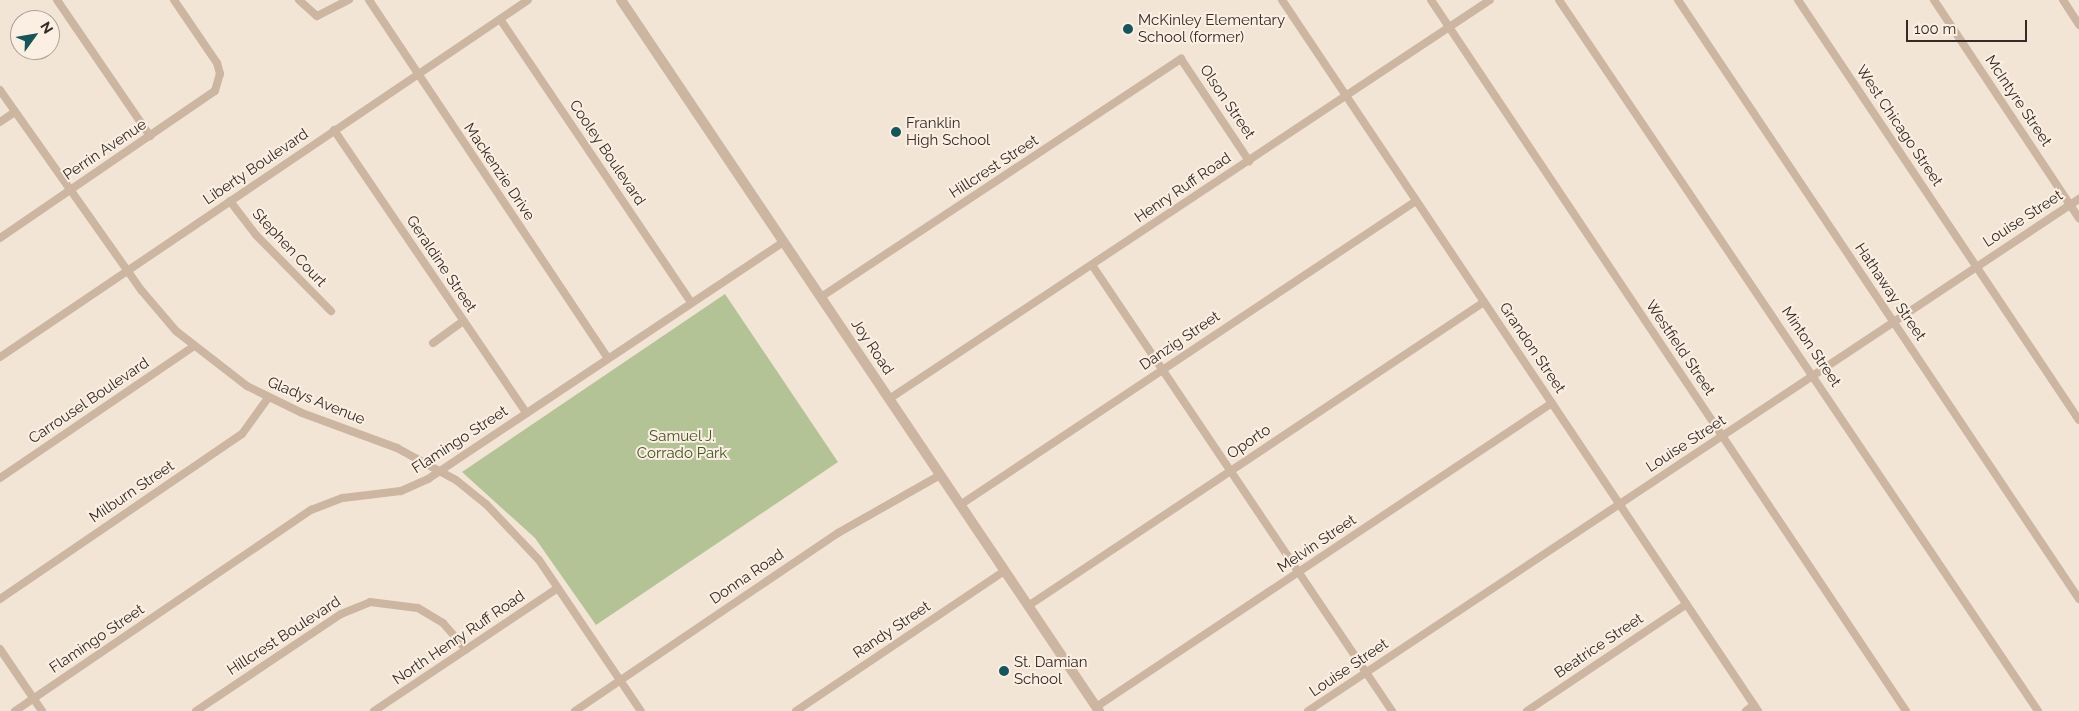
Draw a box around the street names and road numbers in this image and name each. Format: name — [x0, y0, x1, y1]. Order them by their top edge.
street label: McIntyre Street — [1981, 52, 2055, 150]
street label: Olson Street — [1196, 61, 1258, 143]
street label: West Chicago Street — [1852, 62, 1946, 190]
street label: Cooley Boulevard — [565, 97, 649, 209]
street label: Perrin Avenue — [60, 115, 150, 185]
street label: Mackenzie Drive — [460, 120, 538, 224]
street label: Liberty Boulevard — [200, 125, 312, 209]
street label: Hillcrest Street — [946, 132, 1042, 202]
street label: Henry Ruff Road — [1131, 149, 1235, 227]
street label: Louise Street — [1980, 187, 2066, 251]
street label: Stephen Court — [248, 205, 330, 291]
street label: Geraldine Street — [402, 212, 480, 316]
street label: Hathaway Street — [1851, 240, 1929, 344]
street label: Westfield Street — [1642, 297, 1718, 399]
street label: Grandon Street — [1495, 299, 1569, 397]
street label: Minton Street — [1778, 303, 1844, 391]
street label: Danzig Street — [1136, 308, 1224, 374]
street label: Joy Road — [847, 316, 897, 378]
street label: Carrousel Boulevard — [25, 354, 153, 448]
street label: Gladys Avenue — [264, 373, 368, 429]
street label: Flamingo Street — [409, 402, 511, 478]
street label: Louise Street — [1643, 412, 1729, 476]
street label: Oporto — [1224, 421, 1274, 463]
street label: Milburn Street — [86, 457, 178, 527]
street label: Melvin Street — [1274, 511, 1360, 577]
street label: Donna Road — [707, 546, 787, 608]
street label: North Henry Ruff Road — [389, 587, 529, 689]
street label: Hillcrest Boulevard — [224, 593, 344, 679]
street label: Randy Street — [850, 598, 934, 662]
street label: Flamingo Street — [46, 601, 148, 677]
street label: Beatrice Street — [1551, 610, 1647, 682]
street label: Louise Street — [1306, 635, 1392, 701]

